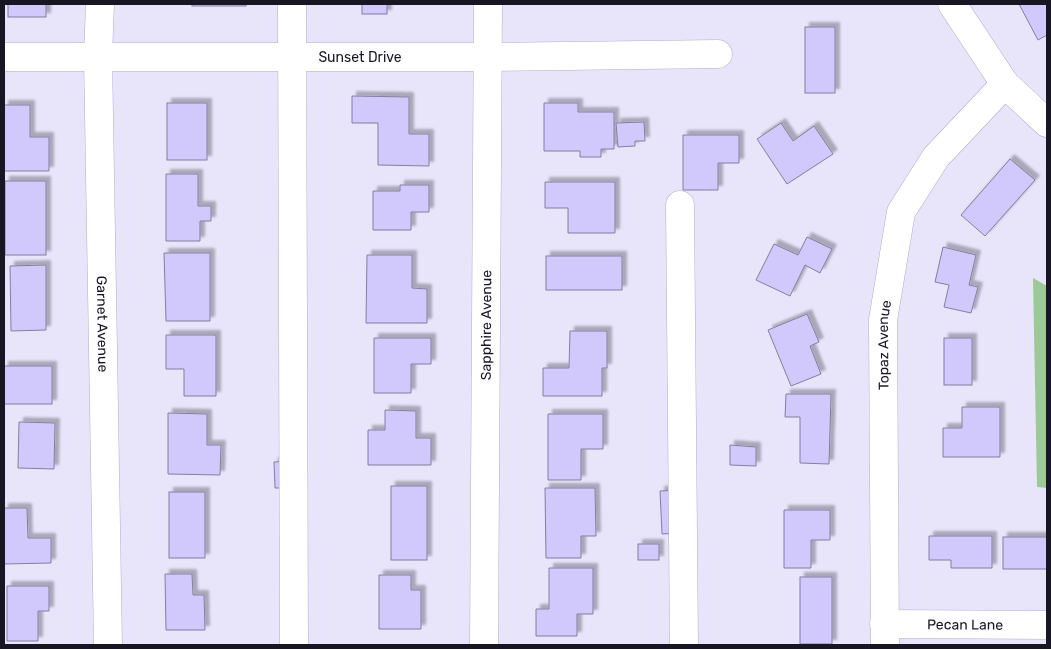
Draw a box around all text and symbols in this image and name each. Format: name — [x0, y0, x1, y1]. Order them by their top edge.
street label: Sunset Drive — [318, 49, 402, 66]
street label: Sapphire Avenue — [477, 270, 495, 380]
street label: Garnet Avenue — [93, 276, 112, 372]
street label: Topaz Avenue — [874, 299, 895, 390]
street label: Pecan Lane — [927, 616, 1003, 633]

